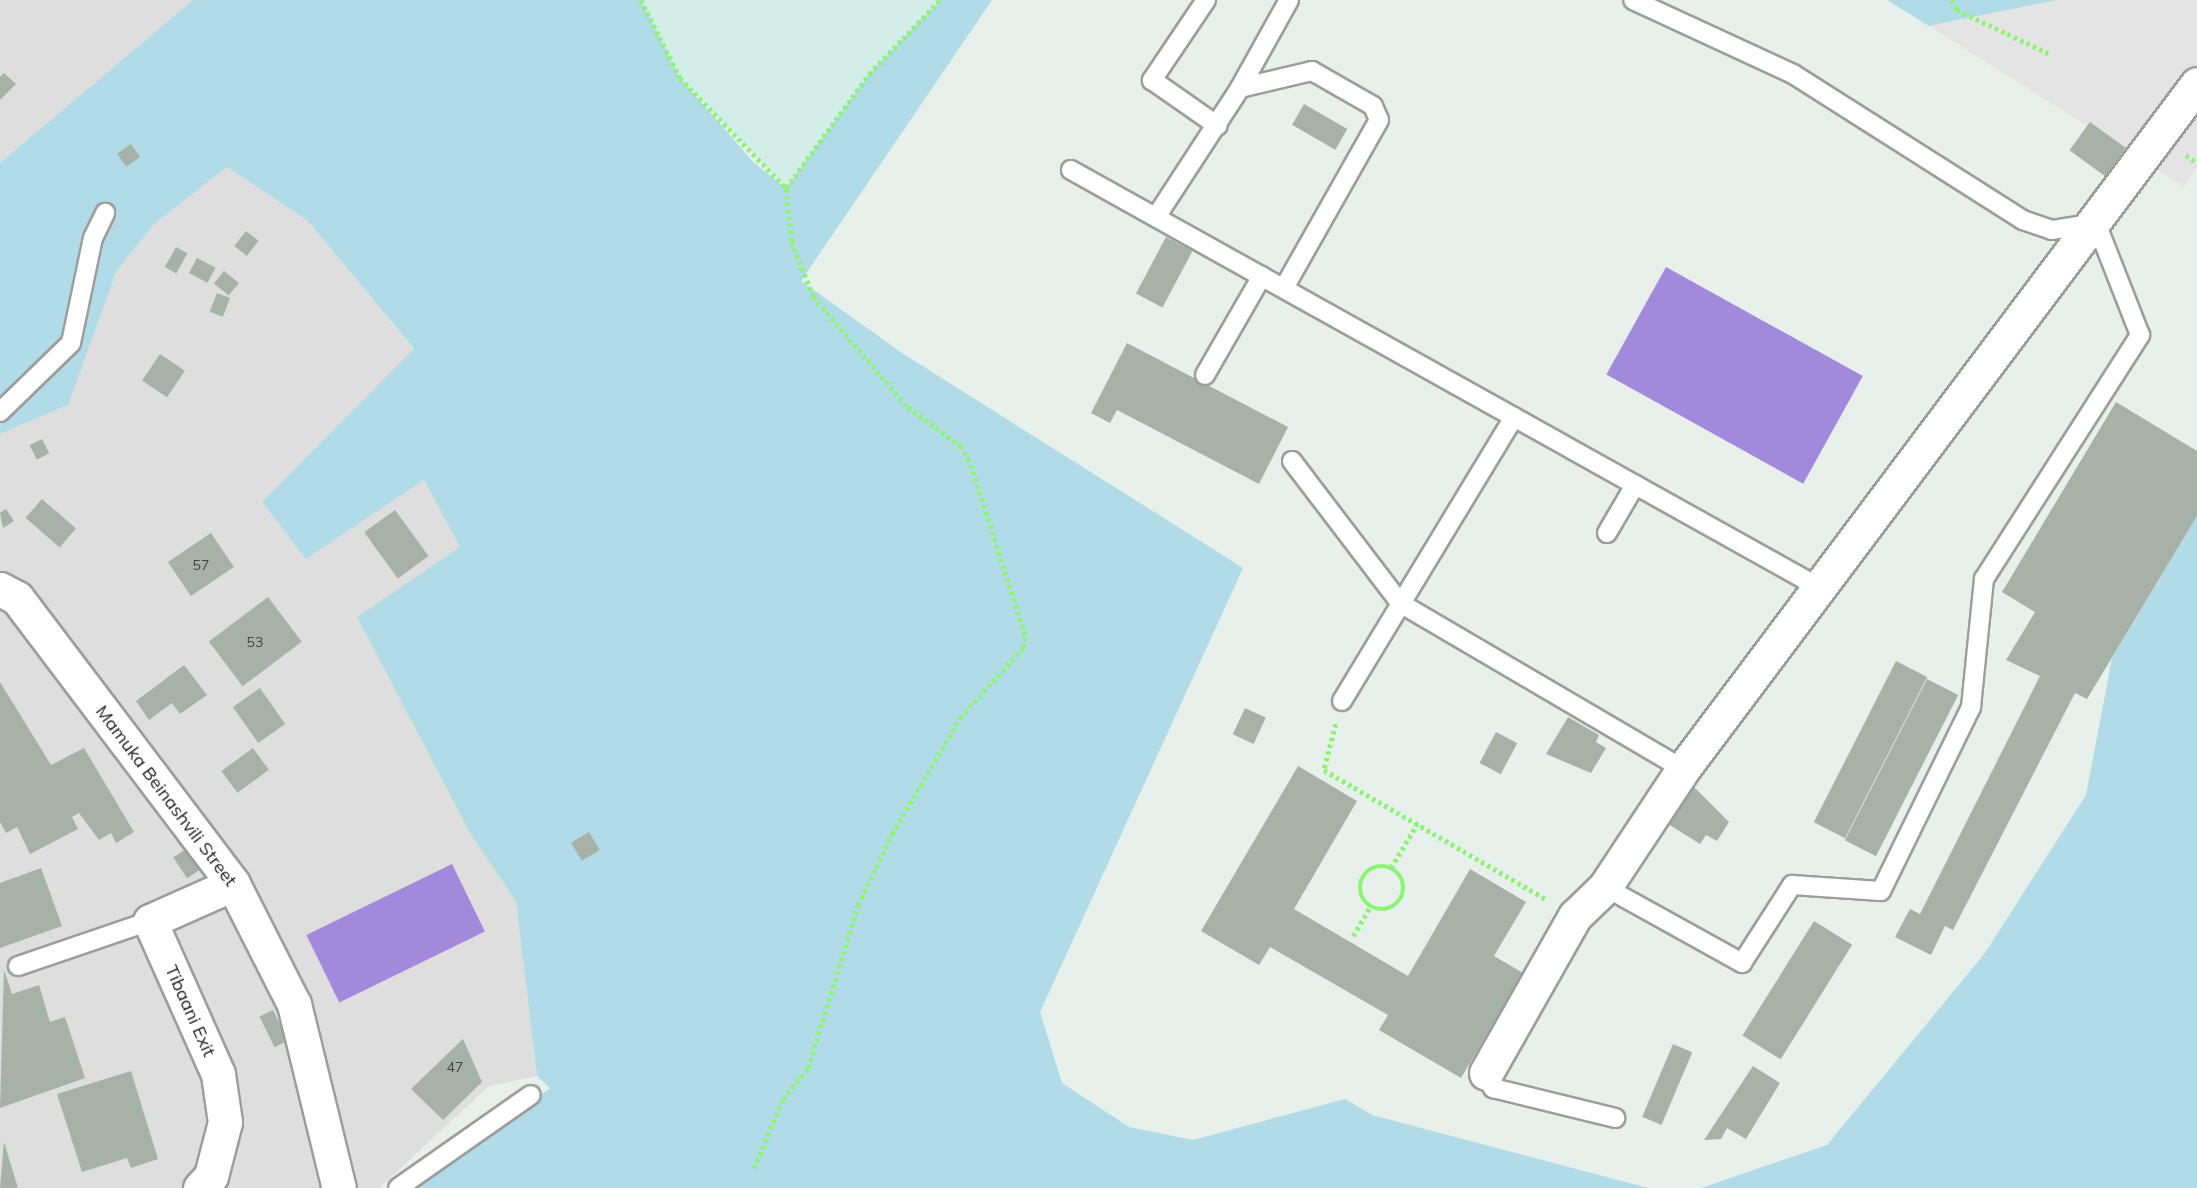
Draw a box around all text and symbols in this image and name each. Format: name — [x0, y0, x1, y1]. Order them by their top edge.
house number: 57 — [193, 557, 209, 573]
house number: 53 — [247, 634, 263, 650]
street label: Mamuka Beinashvili Street — [91, 701, 241, 891]
street label: Tibaani Exit — [160, 962, 220, 1060]
house number: 47 — [447, 1059, 463, 1075]

